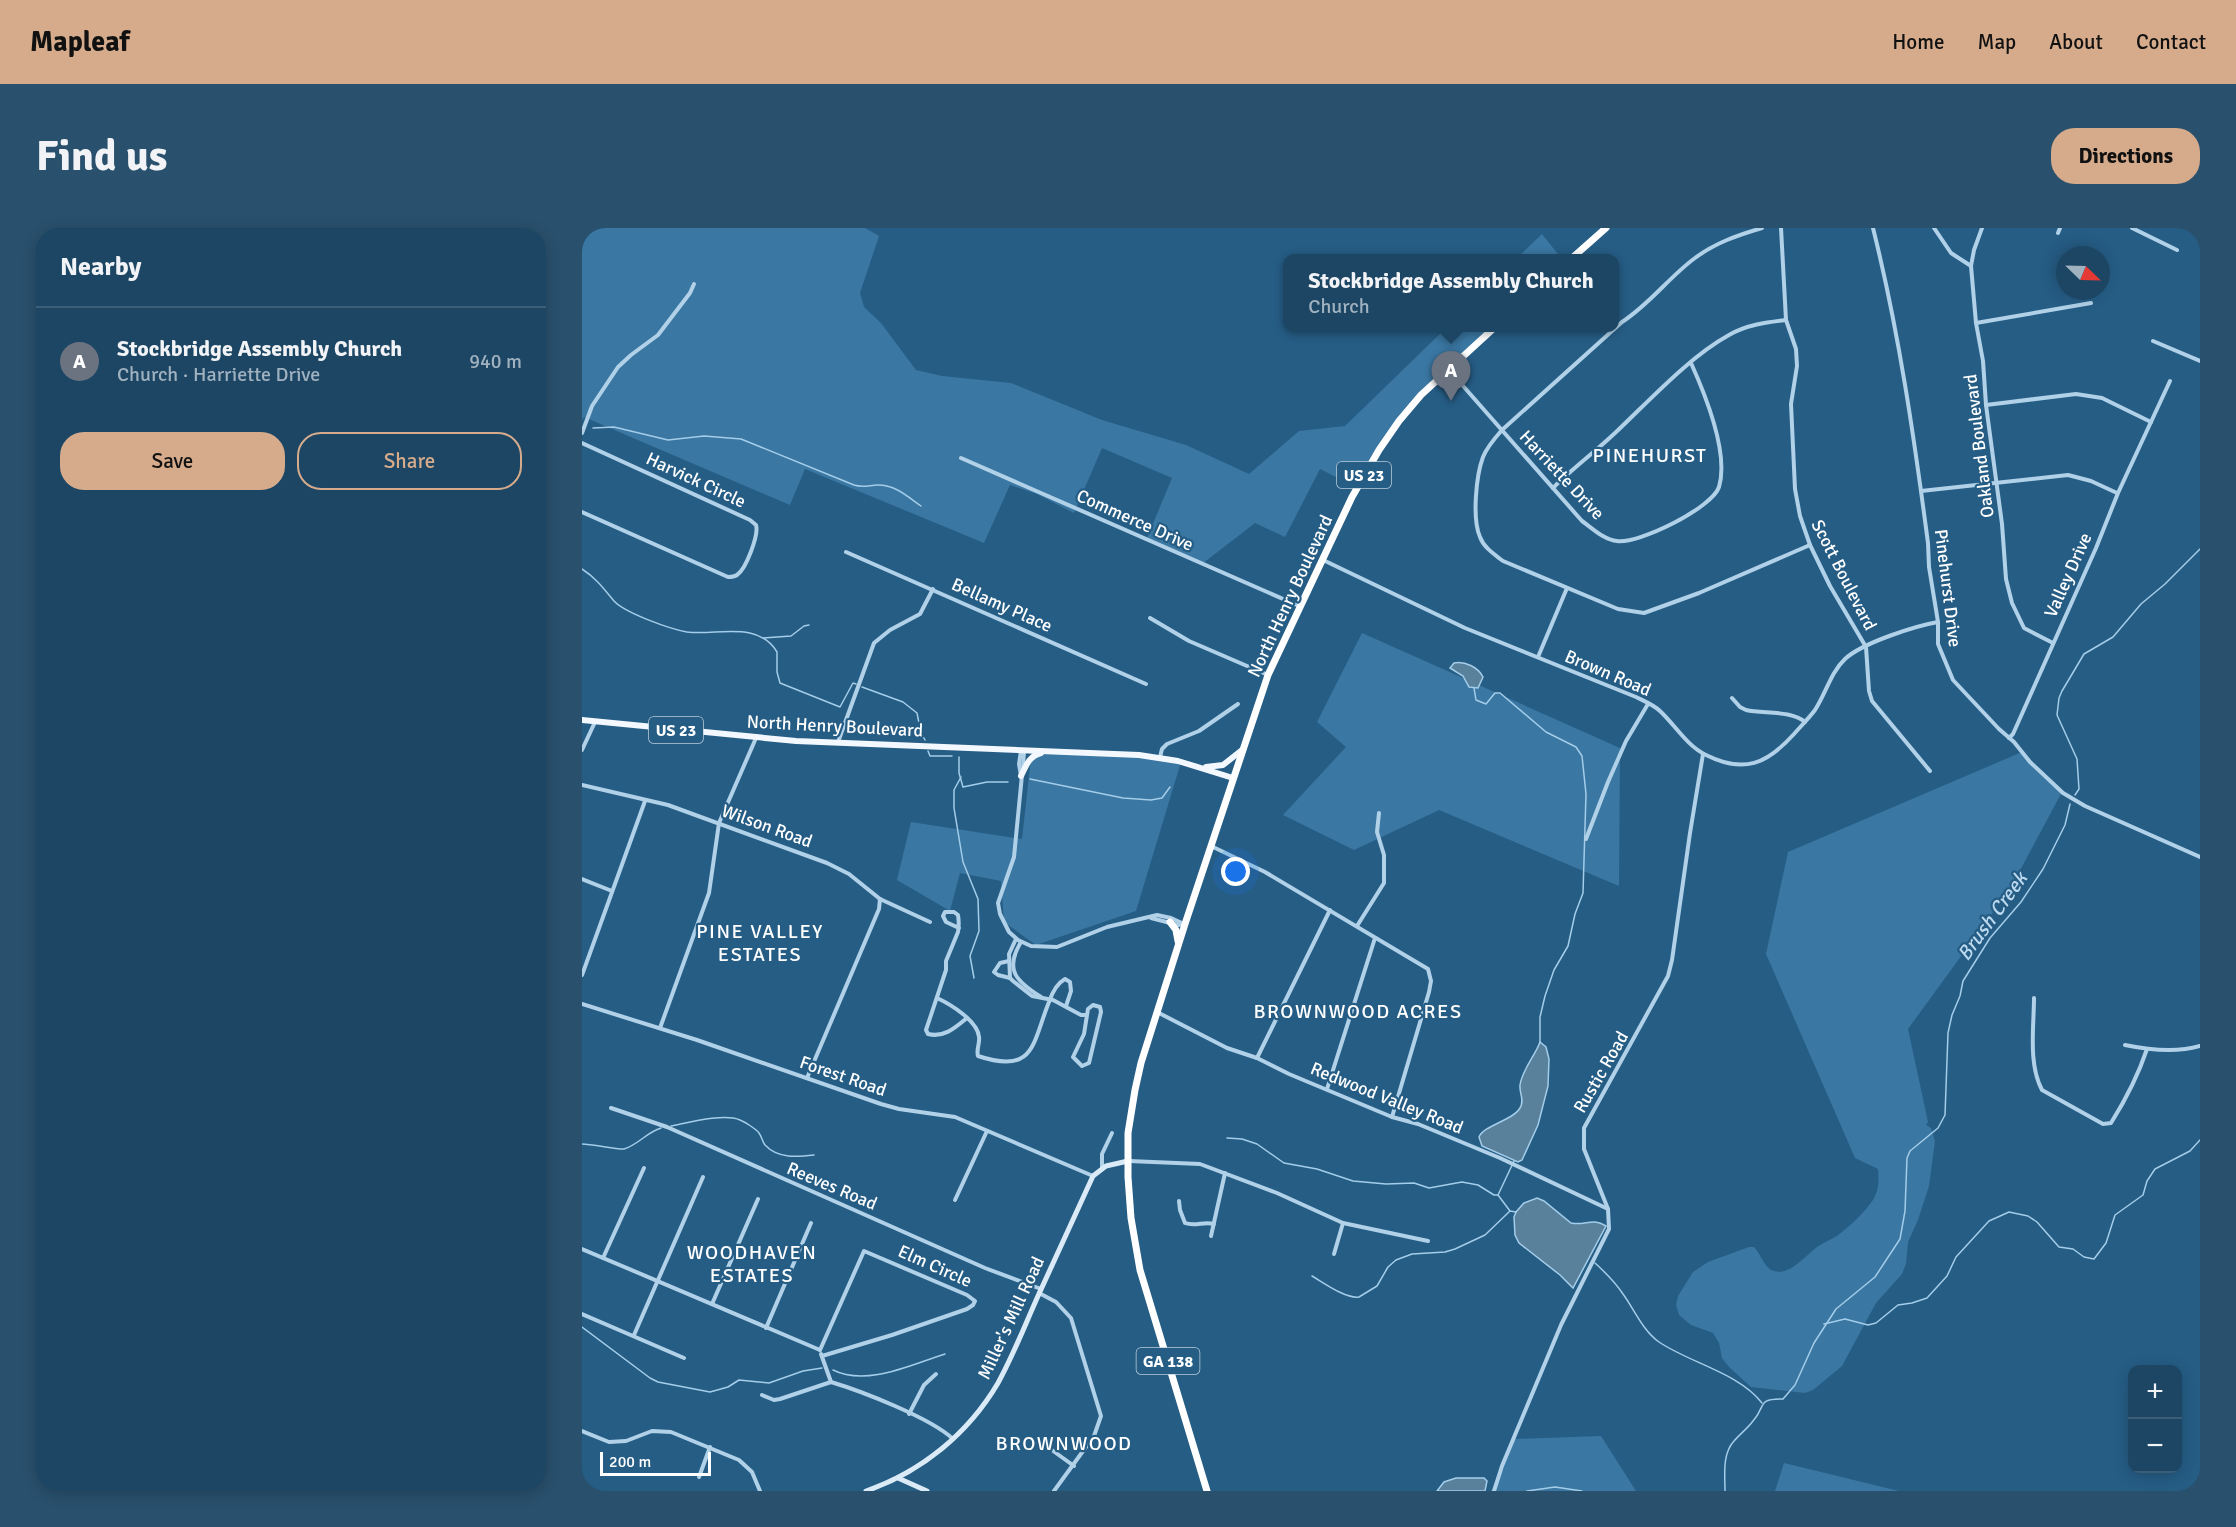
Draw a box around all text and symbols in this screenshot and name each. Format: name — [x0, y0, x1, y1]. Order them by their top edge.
text: Mapleaf — [30, 25, 130, 59]
text: Home — [1892, 29, 1945, 55]
text: Map — [1978, 29, 2016, 55]
text: About — [2049, 29, 2103, 55]
text: Contact — [2136, 29, 2206, 55]
button: Directions — [2051, 128, 2200, 184]
text: Find us — [36, 131, 167, 182]
north arrow — [2056, 246, 2110, 300]
text: Nearby — [60, 251, 141, 283]
popup — [1283, 254, 1619, 332]
text: Stockbridge Assembly Church — [1308, 267, 1594, 294]
text: Church — [1308, 294, 1370, 319]
text: Stockbridge Assembly Church — [117, 335, 402, 362]
text: A — [73, 349, 86, 374]
text: 940 m — [469, 349, 522, 374]
pin: A — [1432, 352, 1470, 401]
text: Church · Harriette Drive — [117, 362, 320, 387]
street label: Oakland Boulevard — [1959, 373, 1999, 519]
street label: Harriette Drive — [1515, 426, 1609, 524]
button: Save — [60, 432, 285, 490]
button: Share — [297, 432, 522, 490]
district label: PINEHURST — [1593, 443, 1707, 468]
street label: Harvick Circle — [643, 447, 749, 513]
road number: US 23 — [1337, 462, 1391, 488]
street label: Commerce Drive — [1073, 484, 1197, 556]
street label: North Henry Boulevard — [1243, 511, 1337, 681]
street label: Scott Boulevard — [1807, 516, 1881, 634]
street label: Pinehurst Drive — [1930, 528, 1966, 648]
street label: Valley Drive — [2040, 529, 2096, 621]
street label: Bellamy Place — [948, 573, 1056, 637]
street label: Brown Road — [1562, 645, 1654, 701]
street label: North Henry Boulevard — [746, 710, 924, 742]
road number: US 23 — [649, 717, 703, 743]
street label: Wilson Road — [719, 799, 815, 853]
your location — [1221, 857, 1250, 886]
water label: Brush Creek — [1952, 866, 2034, 965]
district label: PINE VALLEY ESTATES — [696, 919, 824, 967]
district label: BROWNWOOD ACRES — [1253, 999, 1463, 1024]
street label: Rustic Road — [1569, 1027, 1633, 1117]
street label: Forest Road — [797, 1051, 889, 1101]
street label: Redwood Valley Road — [1307, 1057, 1467, 1139]
street label: Reeves Road — [784, 1157, 880, 1215]
district label: WOODHAVEN ESTATES — [687, 1240, 817, 1288]
street label: Elm Circle — [895, 1240, 975, 1292]
street label: Miller's Mill Road — [973, 1253, 1049, 1383]
road number: GA 138 — [1136, 1348, 1200, 1374]
map controls — [2128, 1365, 2182, 1473]
button: + — [2128, 1365, 2182, 1419]
button: − — [2128, 1419, 2182, 1473]
district label: BROWNWOOD — [995, 1431, 1133, 1456]
scale bar — [600, 1449, 711, 1476]
text: 200 m — [609, 1452, 651, 1472]

